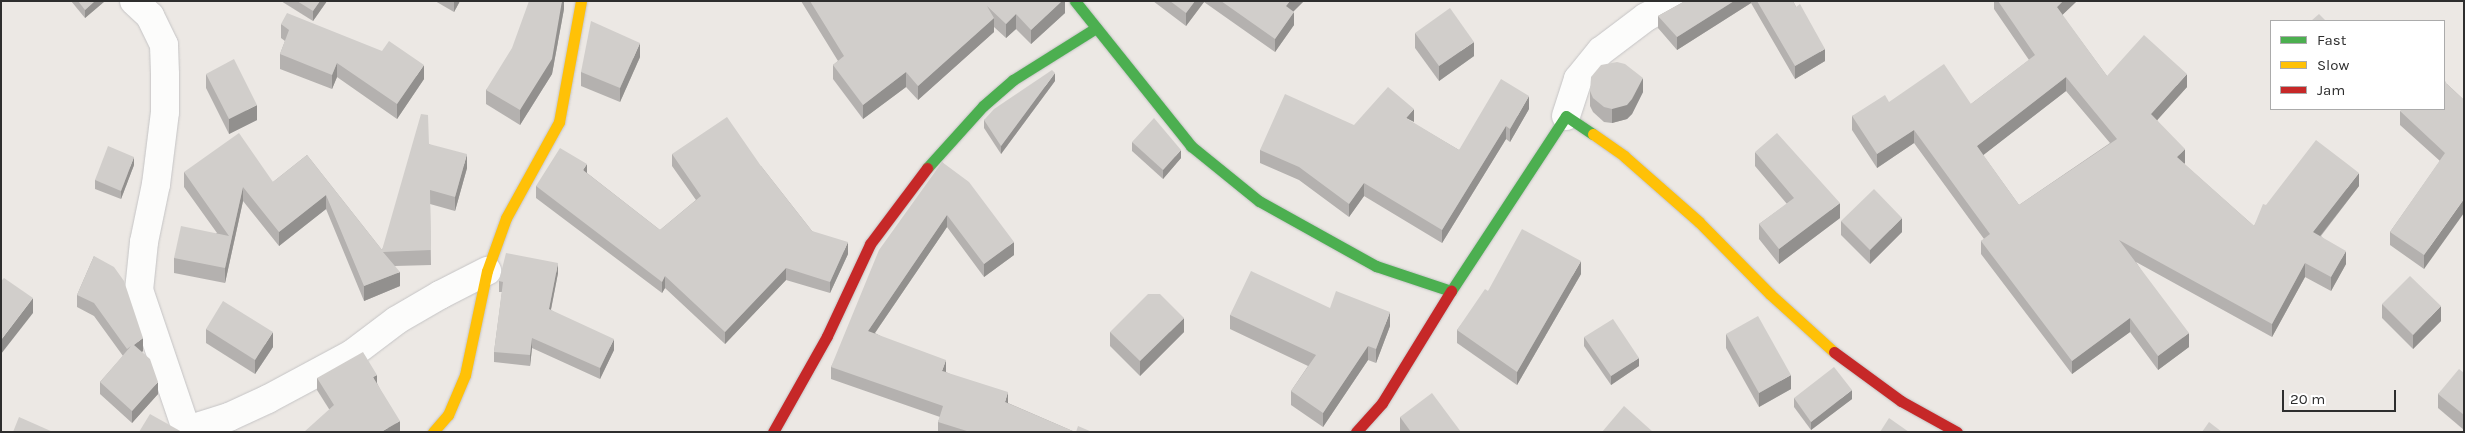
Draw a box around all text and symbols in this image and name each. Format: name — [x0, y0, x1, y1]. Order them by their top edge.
legend — [2270, 20, 2445, 110]
text: Fast — [2317, 31, 2346, 49]
text: Slow — [2317, 56, 2349, 74]
text: Jam — [2317, 81, 2345, 99]
scale bar — [2285, 380, 2399, 412]
text: 20 m — [2290, 390, 2325, 408]

